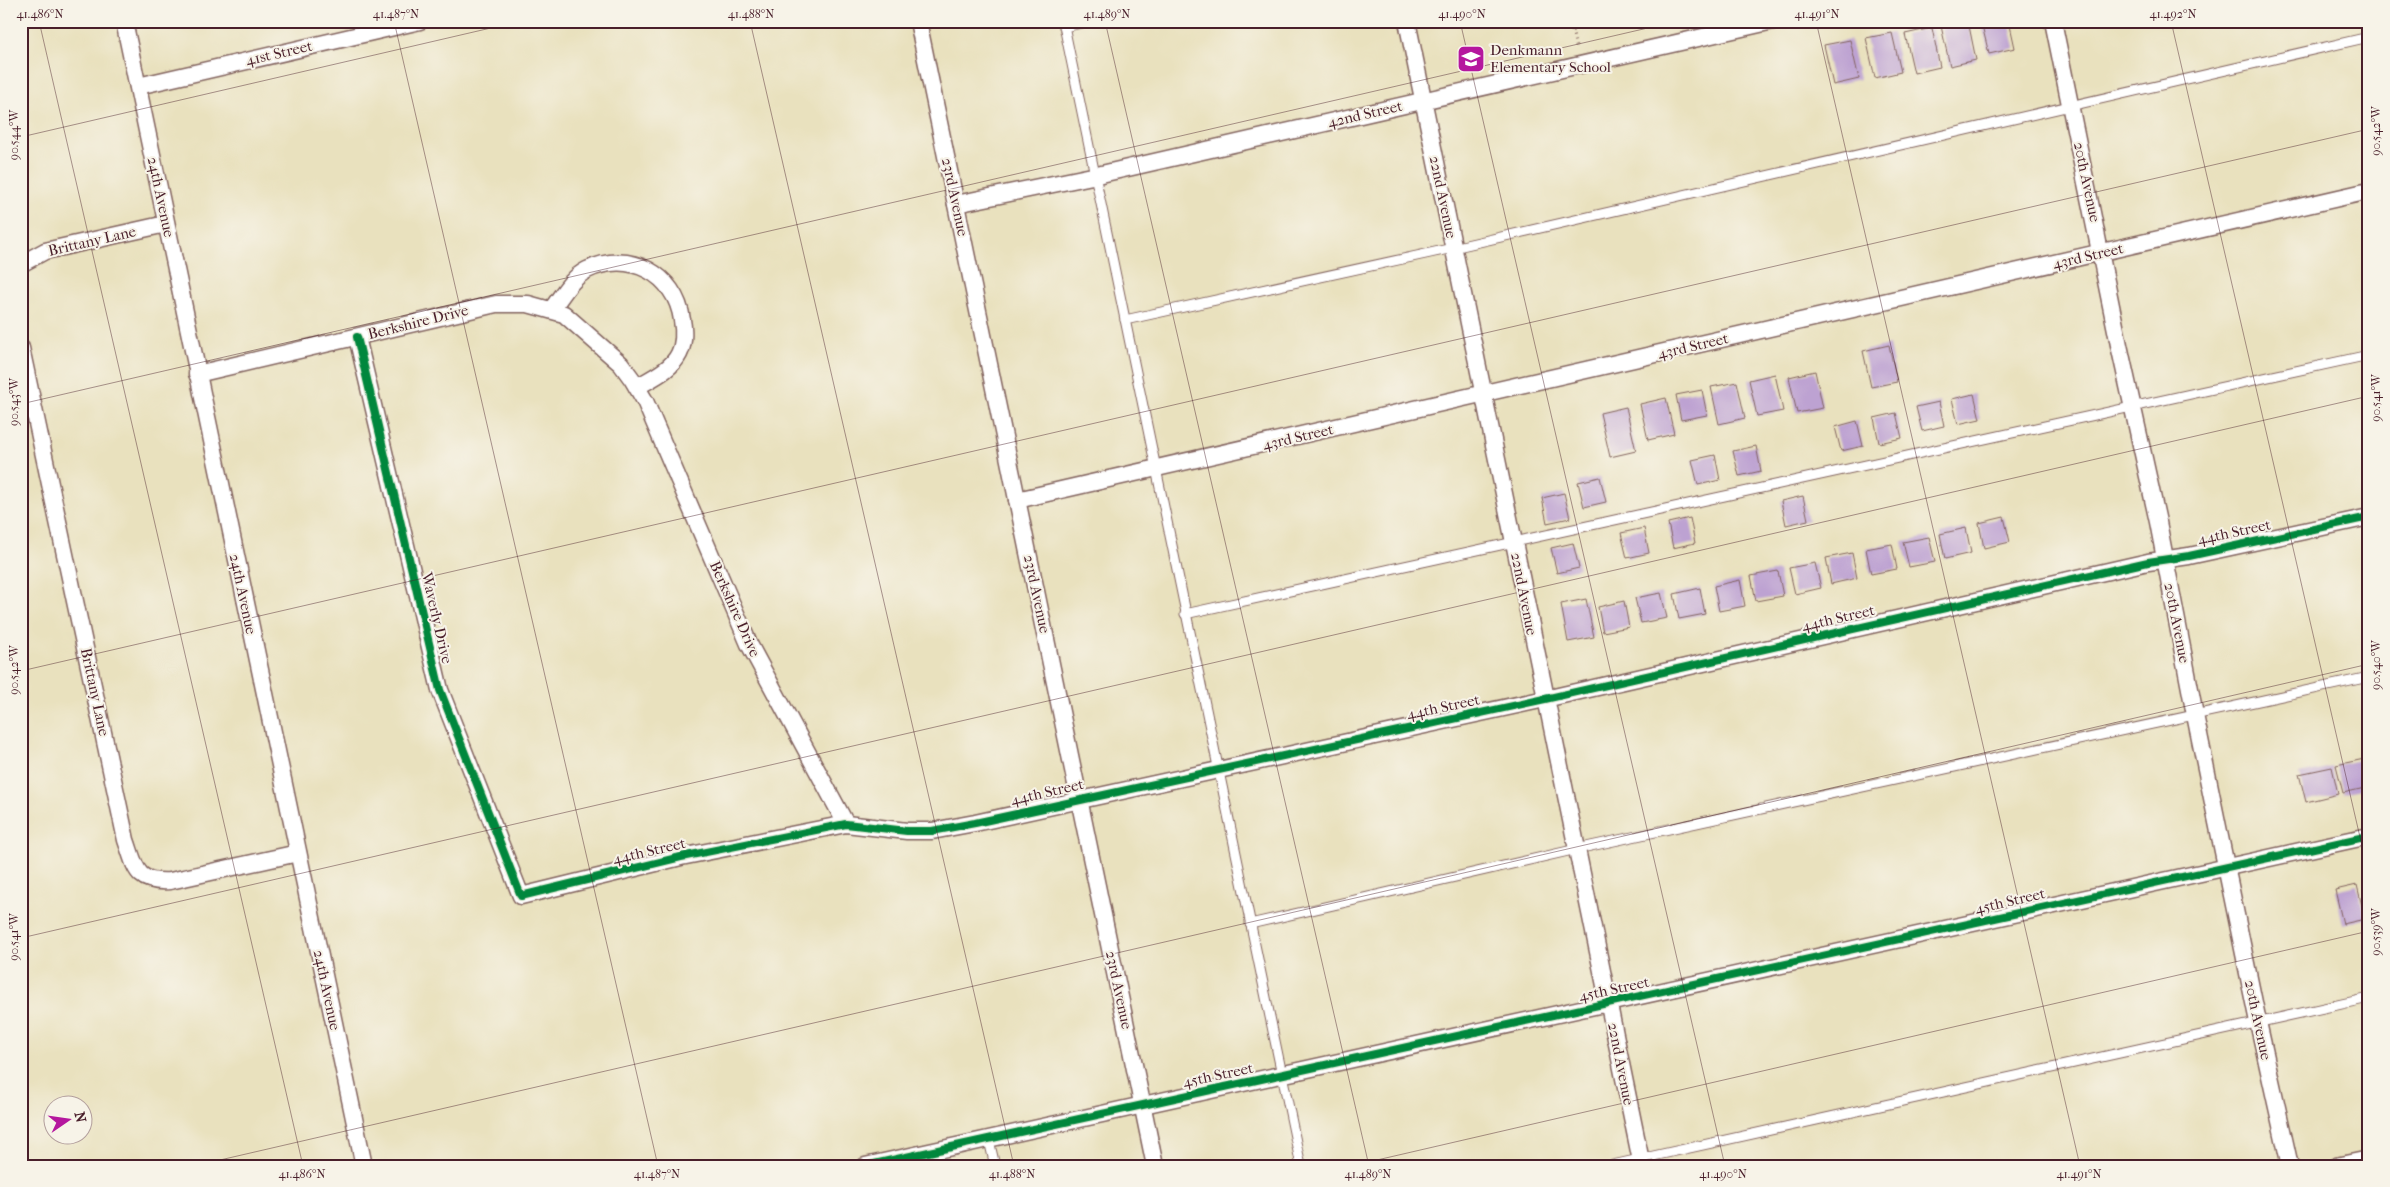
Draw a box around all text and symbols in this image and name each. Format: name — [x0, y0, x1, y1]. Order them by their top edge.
text: 41.486°N — [16, 7, 64, 21]
text: 41.487°N — [373, 7, 419, 21]
text: 41.488°N — [728, 7, 774, 21]
text: 41.489°N — [1084, 7, 1130, 21]
text: 41.490°N — [1438, 7, 1486, 21]
text: 41.491°N — [1794, 7, 1840, 21]
text: 41.492°N — [2149, 7, 2197, 21]
street label: 41st Street — [244, 36, 315, 69]
place label: Denkmann Elementary School — [1490, 41, 1611, 76]
school or university icon: Denkmann Elementary School — [1456, 44, 1486, 74]
street label: 42nd Street — [1326, 97, 1405, 131]
text: 90.542°W — [2369, 105, 2383, 156]
text: 90.544°W — [7, 109, 21, 160]
street label: 20th Avenue — [2070, 140, 2104, 224]
street label: 22nd Avenue — [1425, 154, 1461, 240]
street label: 24th Avenue — [144, 155, 178, 240]
street label: 23rd Avenue — [938, 156, 972, 238]
street label: Brittany Lane — [46, 222, 138, 260]
street label: 43rd Street — [2051, 239, 2126, 273]
street label: Berkshire Drive — [366, 301, 471, 343]
street label: 43rd Street — [1656, 329, 1731, 363]
text: 90.541°W — [2369, 373, 2383, 422]
text: 90.543°W — [7, 377, 21, 426]
street label: 43rd Street — [1261, 420, 1336, 454]
street label: 44th Street — [2196, 515, 2273, 549]
street label: 22nd Avenue — [1507, 551, 1541, 637]
street label: 24th Avenue — [226, 552, 260, 637]
street label: 23rd Avenue — [1020, 553, 1054, 635]
street label: Berkshire Drive — [706, 558, 764, 660]
street label: Waverly Drive — [418, 570, 456, 666]
street label: 20th Avenue — [2160, 581, 2194, 665]
street label: 44th Street — [1800, 601, 1877, 635]
text: 90.540°W — [2369, 639, 2383, 690]
text: 90.542°W — [7, 644, 21, 695]
street label: Brittany Lane — [77, 646, 113, 738]
street label: 44th Street — [1405, 690, 1482, 724]
street label: 44th Street — [1009, 775, 1086, 809]
street label: 44th Street — [611, 834, 688, 868]
street label: 45th Street — [1973, 884, 2048, 918]
text: 90.539°W — [2369, 907, 2383, 956]
text: 90.541°W — [7, 912, 21, 961]
street label: 24th Avenue — [310, 948, 344, 1033]
street label: 23rd Avenue — [1102, 949, 1136, 1031]
street label: 45th Street — [1577, 973, 1651, 1005]
street label: 20th Avenue — [2241, 978, 2275, 1062]
street label: 22nd Avenue — [1604, 1021, 1638, 1107]
street label: 45th Street — [1181, 1059, 1255, 1091]
north arrow — [42, 1094, 92, 1144]
text: N — [71, 1110, 90, 1125]
text: 41.486°N — [278, 1167, 326, 1181]
text: 41.487°N — [634, 1167, 680, 1181]
text: 41.488°N — [989, 1167, 1035, 1181]
text: 41.489°N — [1345, 1167, 1391, 1181]
text: 41.490°N — [1699, 1167, 1747, 1181]
text: 41.491°N — [2056, 1167, 2102, 1181]

